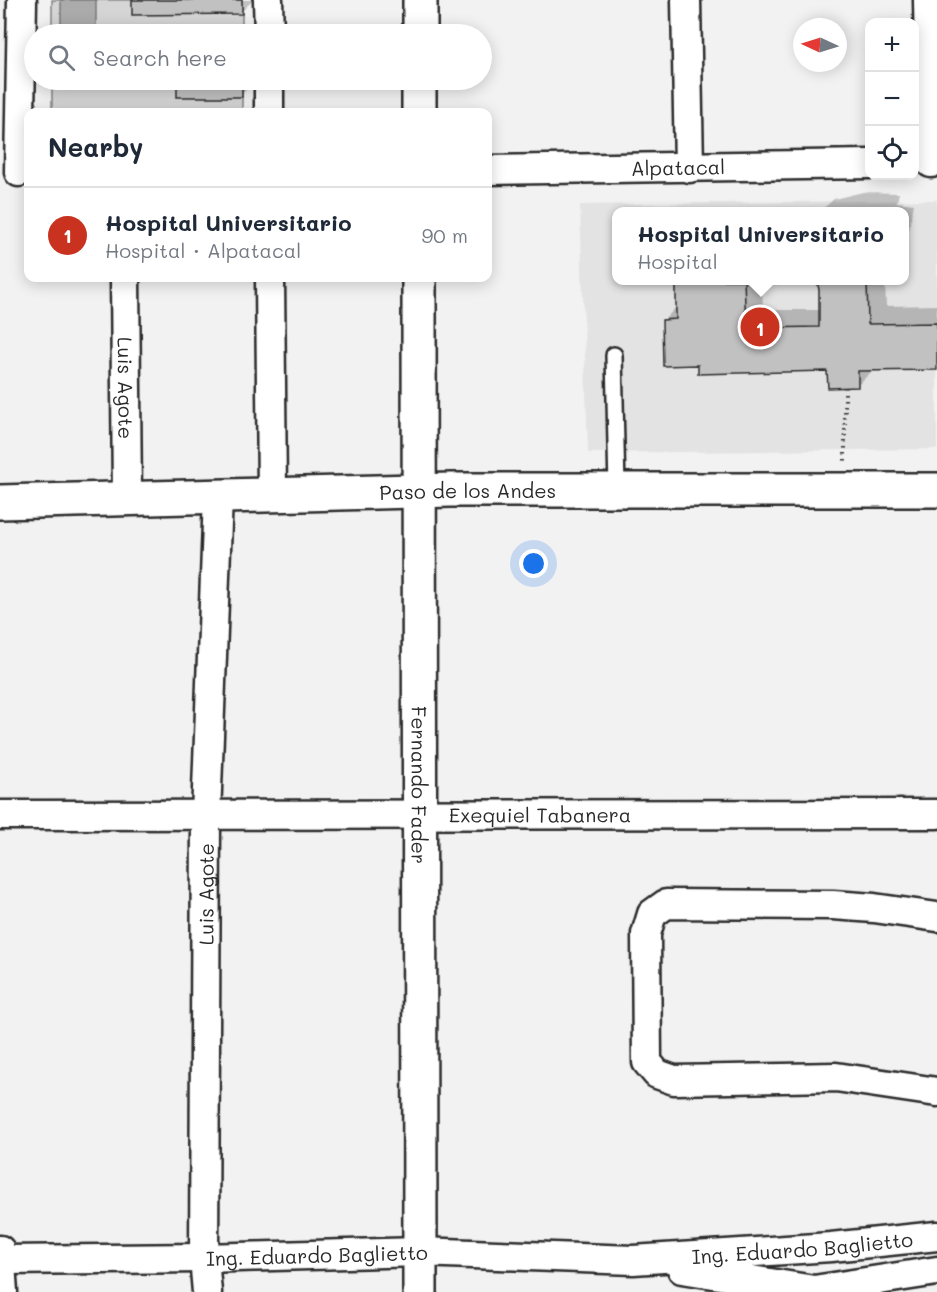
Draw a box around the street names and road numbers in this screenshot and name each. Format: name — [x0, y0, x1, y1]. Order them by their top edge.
street label: Alpatacal — [631, 153, 725, 181]
street label: Luis Agote — [113, 337, 139, 439]
street label: Paso de los Andes — [379, 477, 556, 505]
street label: Fernando Fader — [406, 706, 433, 864]
street label: Exequiel Tabanera — [449, 801, 631, 828]
street label: Luis Agote — [192, 843, 219, 945]
street label: Ing. Eduardo Baglietto — [691, 1226, 914, 1269]
street label: Ing. Eduardo Baglietto — [206, 1239, 428, 1271]

